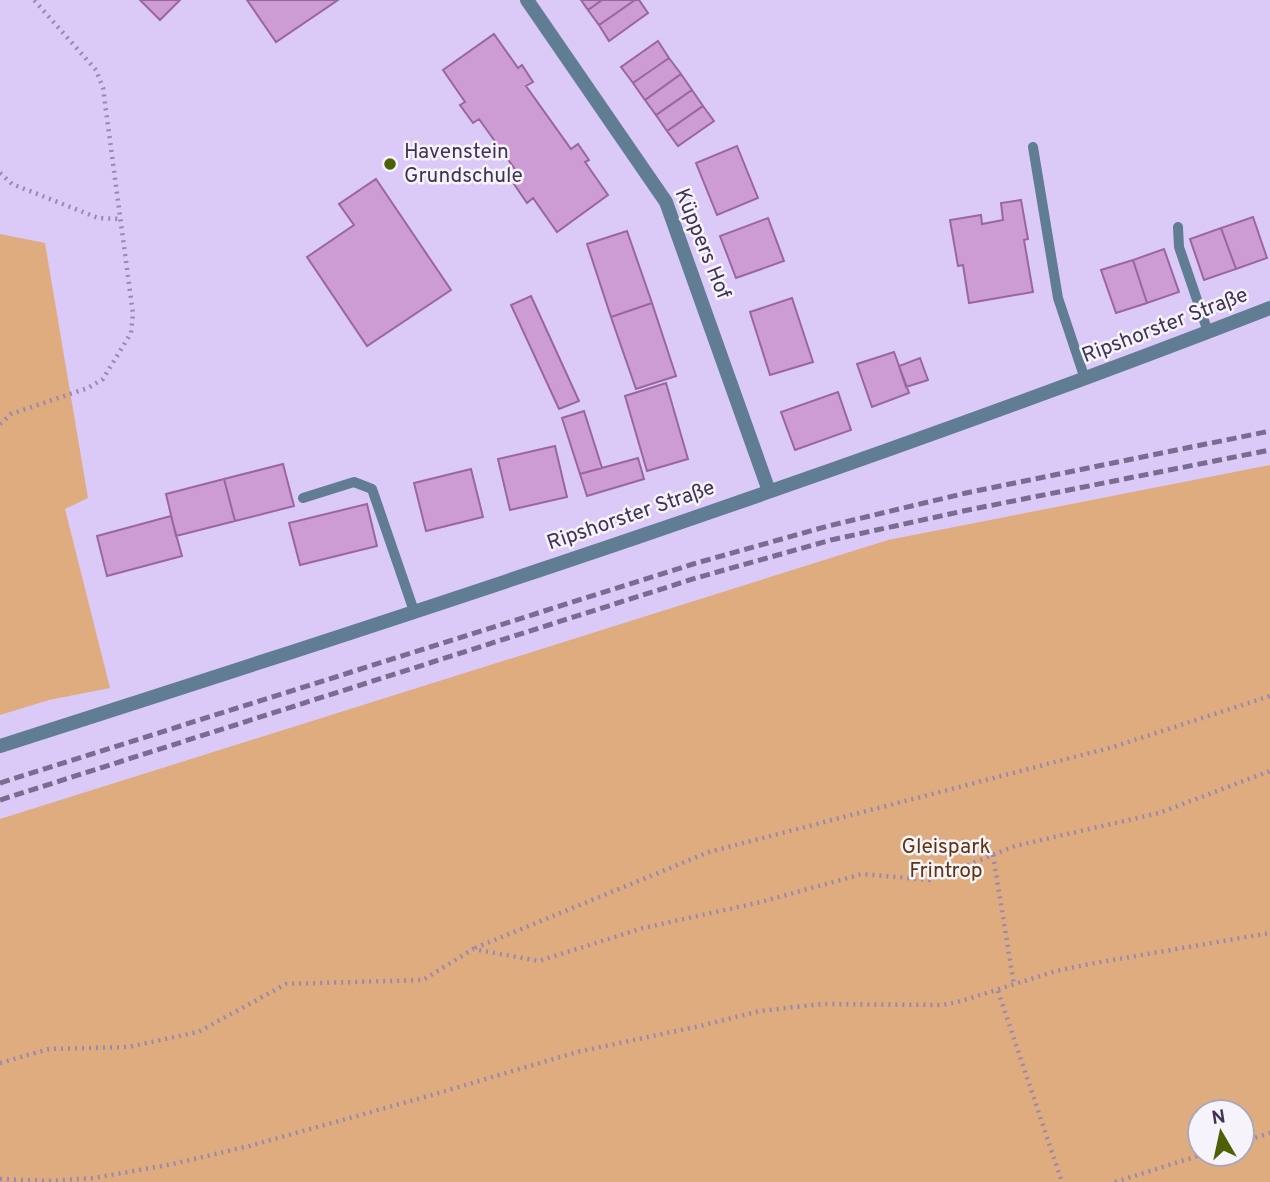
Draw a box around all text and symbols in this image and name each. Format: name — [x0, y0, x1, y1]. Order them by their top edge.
place label: Havenstein Grundschule — [404, 139, 523, 190]
marker: Havenstein Grundschule — [382, 156, 398, 172]
street label: Küppers Hof — [668, 185, 736, 303]
street label: Ripshorster Straße — [1078, 282, 1252, 370]
street label: Ripshorster Straße — [544, 475, 718, 557]
park label: Gleispark Frintrop — [901, 834, 991, 885]
north arrow — [1186, 1098, 1256, 1168]
text: N — [1210, 1105, 1227, 1131]

